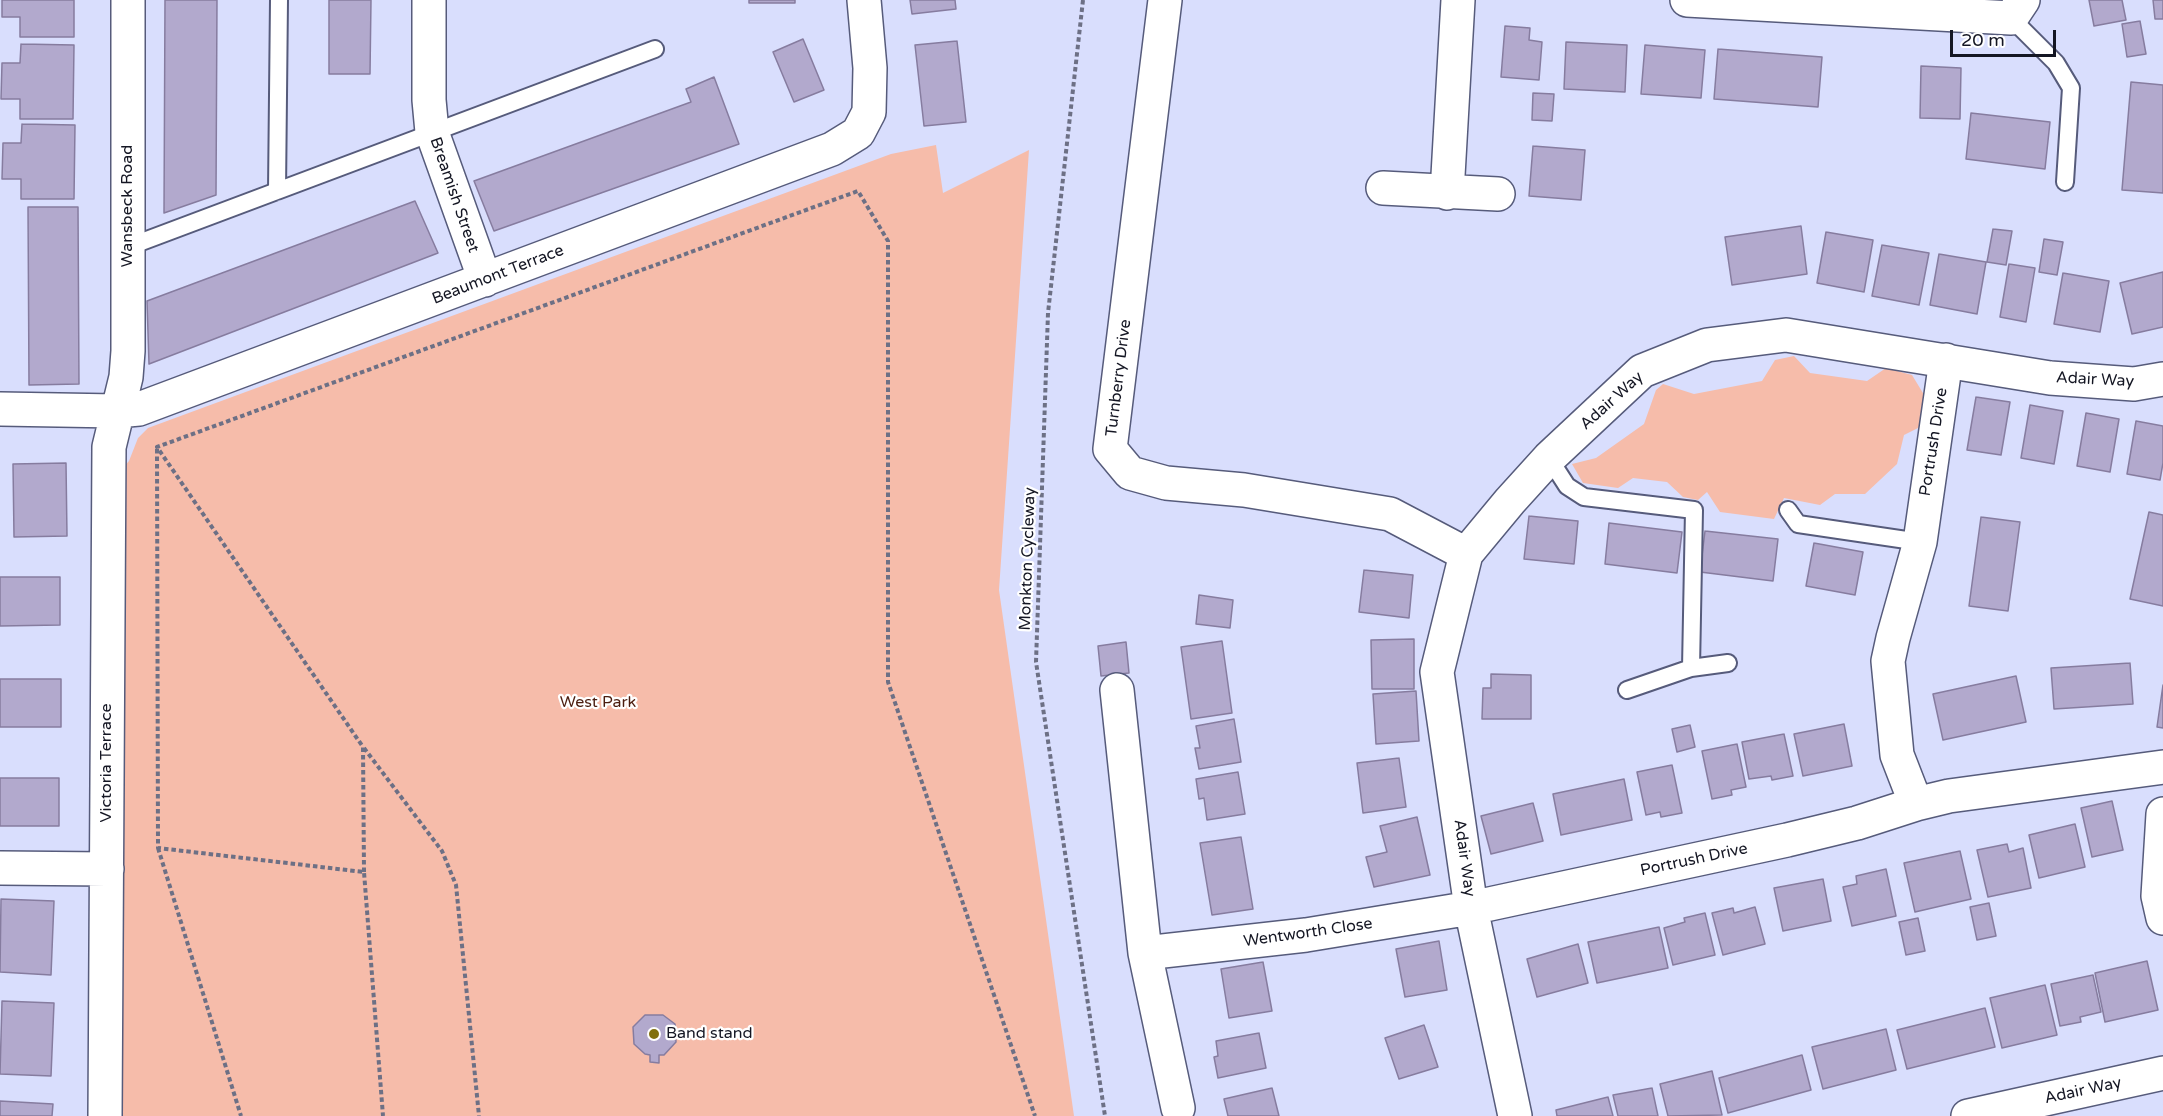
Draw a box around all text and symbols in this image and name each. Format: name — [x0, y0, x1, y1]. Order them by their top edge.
scale bar — [1953, 18, 2060, 56]
text: 20 m — [1961, 29, 2005, 51]
street label: Breamish Street — [425, 135, 483, 255]
street label: Wansbeck Road — [118, 145, 138, 267]
street label: Beaumont Terrace — [429, 241, 567, 309]
street label: Turnberry Drive — [1102, 318, 1136, 438]
street label: Adair Way — [1577, 368, 1647, 434]
street label: Adair Way — [2056, 368, 2134, 392]
street label: Portrush Drive — [1916, 386, 1952, 498]
street label: Monkton Cycleway — [1016, 487, 1040, 631]
park label: West Park — [560, 693, 636, 713]
street label: Victoria Terrace — [97, 704, 117, 822]
street label: Adair Way — [1449, 818, 1479, 898]
street label: Portrush Drive — [1639, 839, 1749, 881]
street label: Wentworth Close — [1242, 914, 1374, 952]
place label: Band stand — [666, 1024, 753, 1044]
marker: Band stand — [647, 1027, 661, 1041]
street label: Adair Way — [2043, 1073, 2123, 1109]

